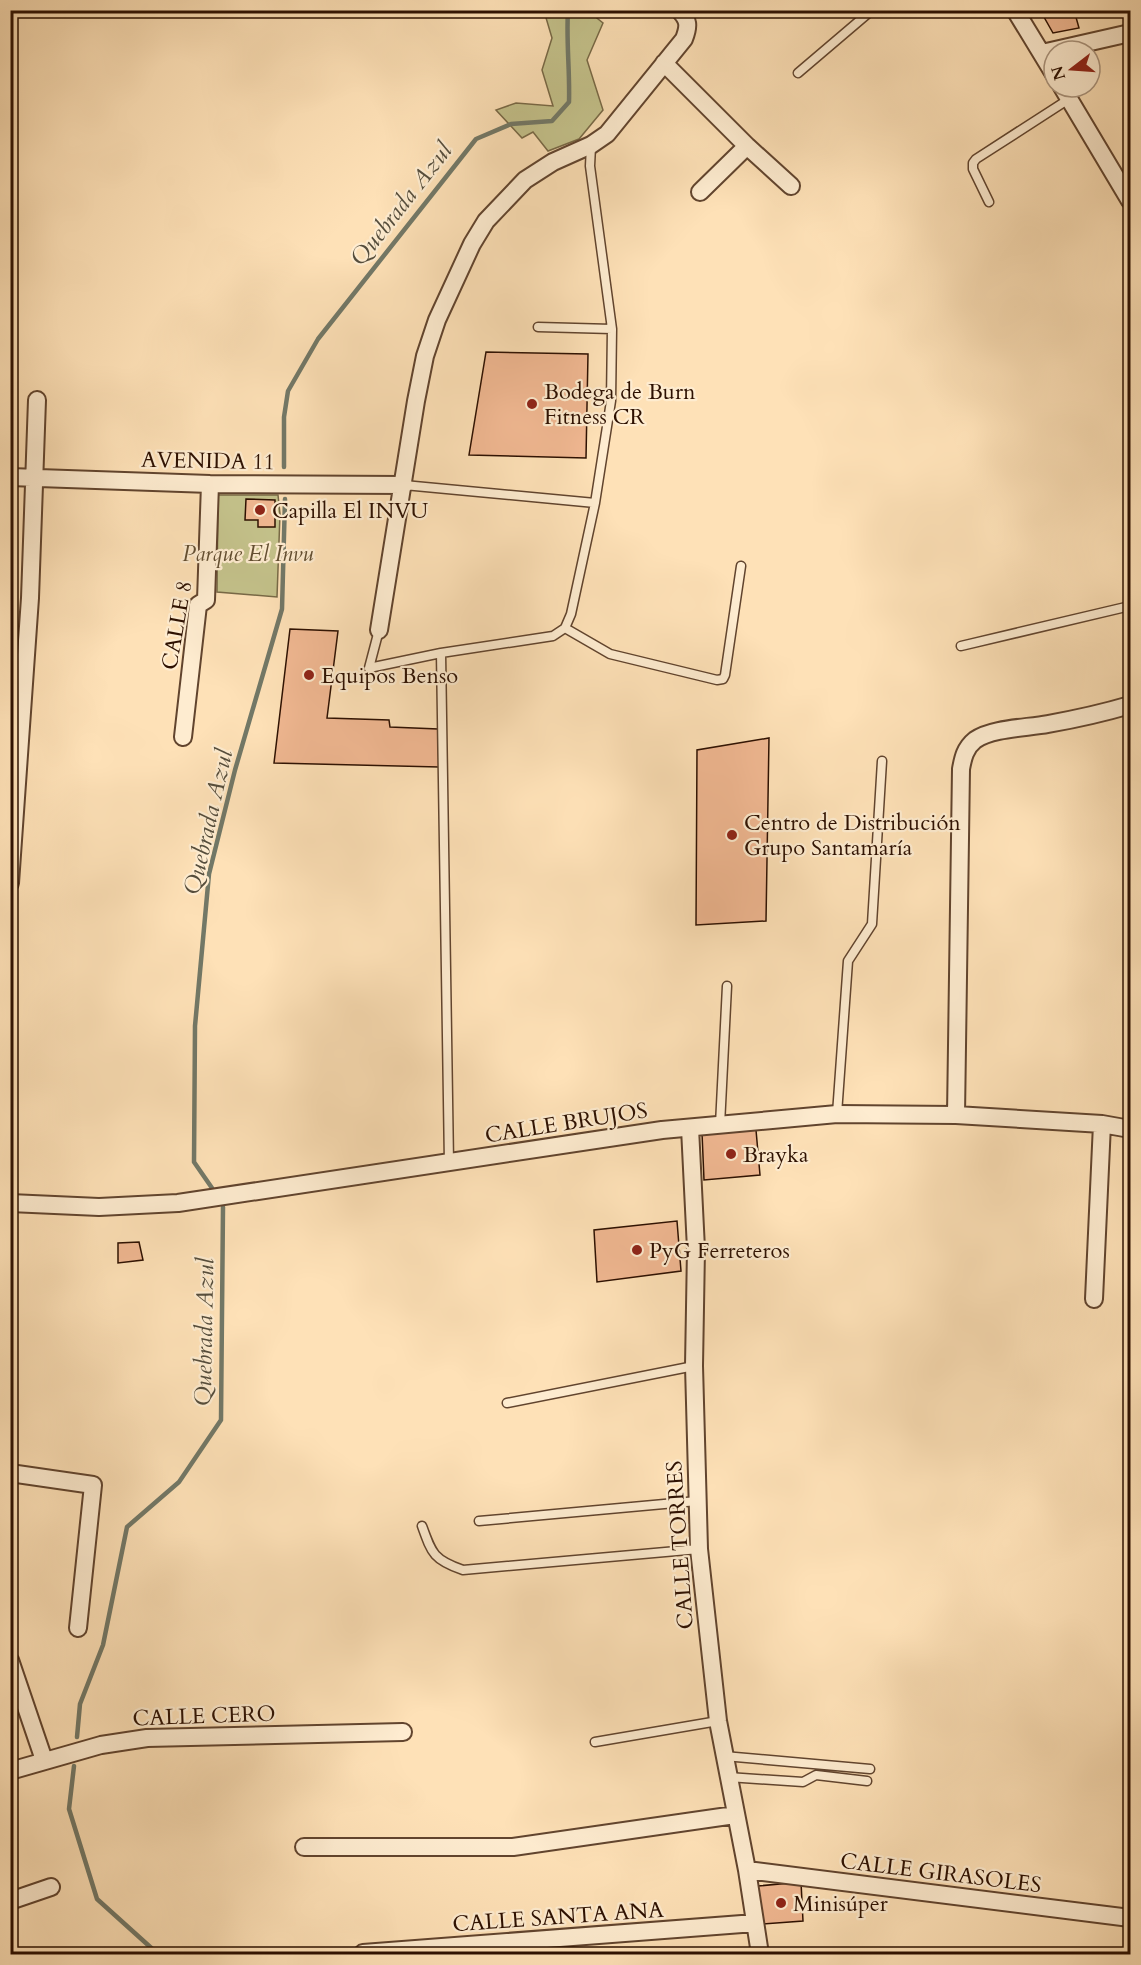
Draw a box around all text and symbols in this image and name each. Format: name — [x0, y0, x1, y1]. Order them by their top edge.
north arrow — [1042, 39, 1102, 99]
text: N — [1046, 63, 1071, 83]
water label: Quebrada Azul — [343, 135, 461, 273]
place label: Bodega de Burn Fitness CR — [544, 377, 696, 432]
marker: Bodega de Burn Fitness CR — [525, 397, 539, 411]
street label: AVENIDA 11 — [141, 445, 275, 477]
place label: Capilla El INVU — [272, 496, 428, 526]
marker: Capilla El INVU — [253, 503, 267, 517]
park label: Parque El Invu — [182, 539, 314, 569]
street label: CALLE 8 — [154, 578, 200, 672]
place label: Equipos Benso — [321, 661, 458, 691]
marker: Equipos Benso — [302, 668, 316, 682]
water label: Quebrada Azul — [176, 745, 242, 898]
place label: Centro de Distribución Grupo Santamaría — [744, 808, 961, 863]
marker: Centro de Distribución Grupo Santamaría — [725, 828, 739, 842]
street label: CALLE BRUJOS — [483, 1095, 650, 1151]
place label: Brayka — [743, 1140, 809, 1170]
marker: Brayka — [724, 1147, 738, 1161]
place label: PyG Ferreteros — [649, 1236, 790, 1266]
marker: PyG Ferreteros — [630, 1243, 644, 1257]
water label: Quebrada Azul — [187, 1256, 222, 1407]
street label: CALLE TORRES — [659, 1460, 701, 1630]
street label: CALLE CERO — [132, 1699, 276, 1733]
street label: CALLE GIRASOLES — [839, 1846, 1043, 1900]
place label: Minisúper — [793, 1889, 889, 1919]
street label: CALLE SANTA ANA — [451, 1895, 665, 1939]
marker: Minisúper — [774, 1896, 788, 1910]

